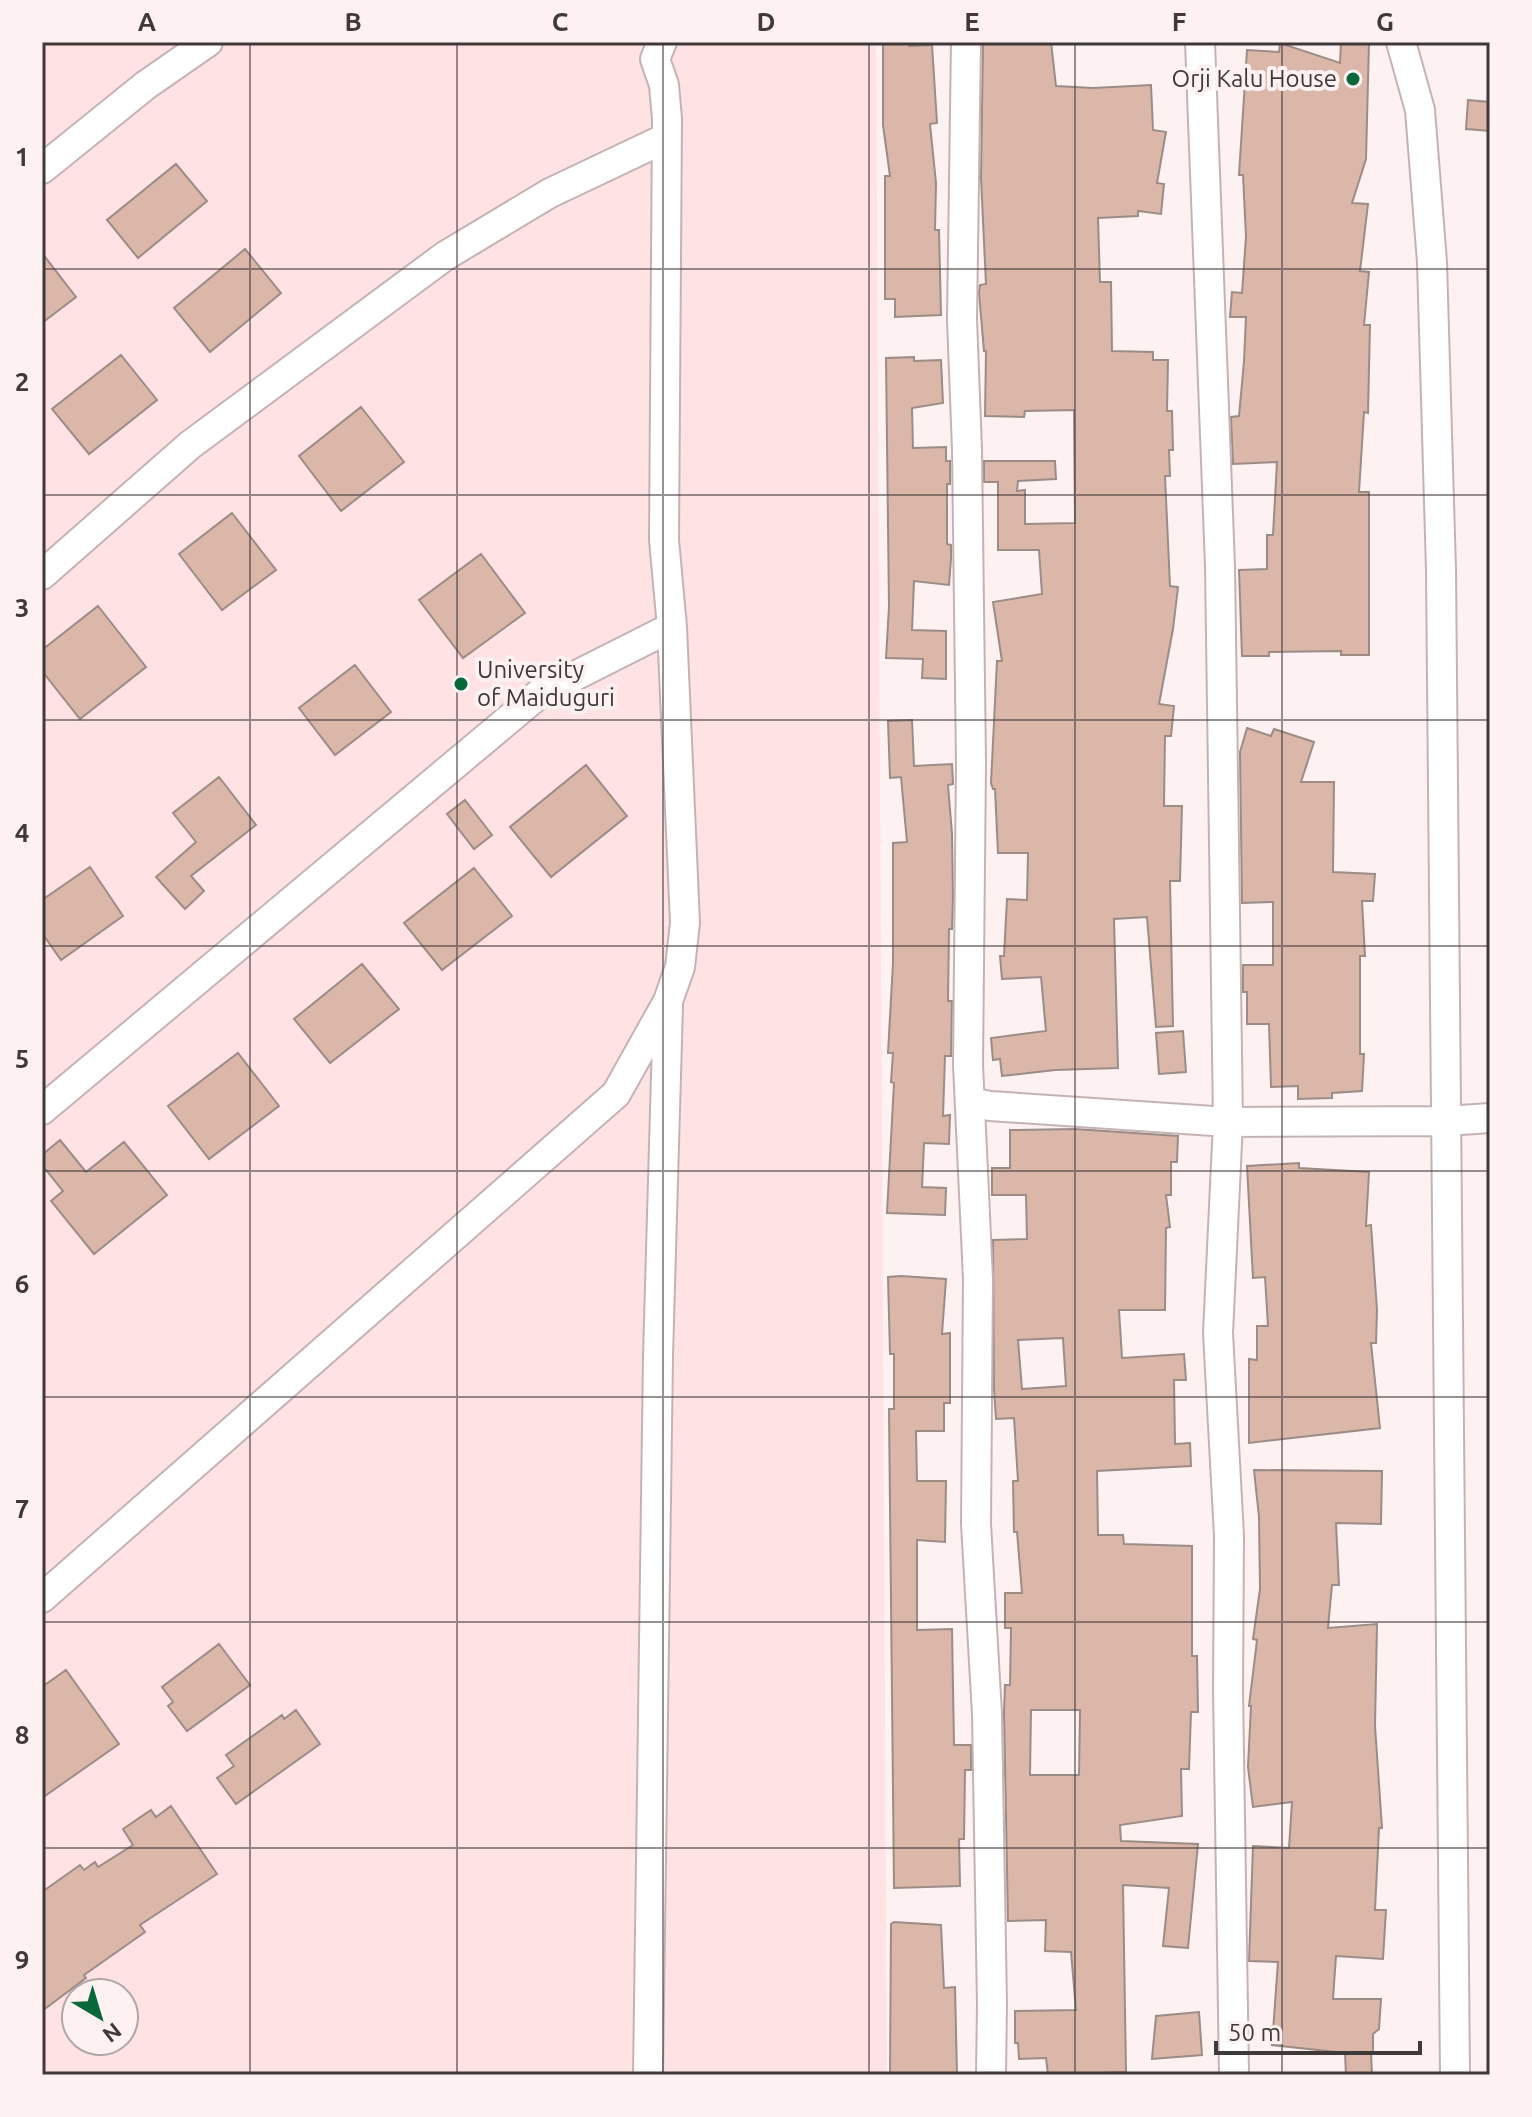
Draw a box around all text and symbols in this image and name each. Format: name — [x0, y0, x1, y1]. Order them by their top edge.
text: A — [138, 7, 157, 36]
text: B — [344, 7, 362, 36]
text: C — [552, 7, 569, 36]
text: D — [757, 7, 775, 36]
text: E — [964, 7, 980, 36]
text: F — [1172, 7, 1186, 36]
text: G — [1376, 7, 1394, 36]
place label: Orji Kalu House — [1172, 65, 1337, 92]
marker: Orji Kalu House — [1344, 70, 1362, 88]
text: 1 — [15, 142, 29, 171]
text: 2 — [15, 367, 29, 396]
text: 3 — [15, 593, 29, 622]
place label: University of Maiduguri — [477, 656, 615, 711]
marker: University of Maiduguri — [452, 675, 470, 693]
text: 4 — [15, 818, 29, 847]
text: 5 — [15, 1044, 29, 1073]
text: 6 — [15, 1269, 29, 1298]
text: 7 — [15, 1494, 29, 1523]
text: 8 — [15, 1720, 29, 1749]
text: 9 — [15, 1945, 29, 1974]
north arrow — [60, 1977, 140, 2057]
scale bar — [1216, 2005, 1420, 2055]
text: N — [98, 2018, 127, 2048]
text: 50 m — [1228, 2019, 1281, 2046]

